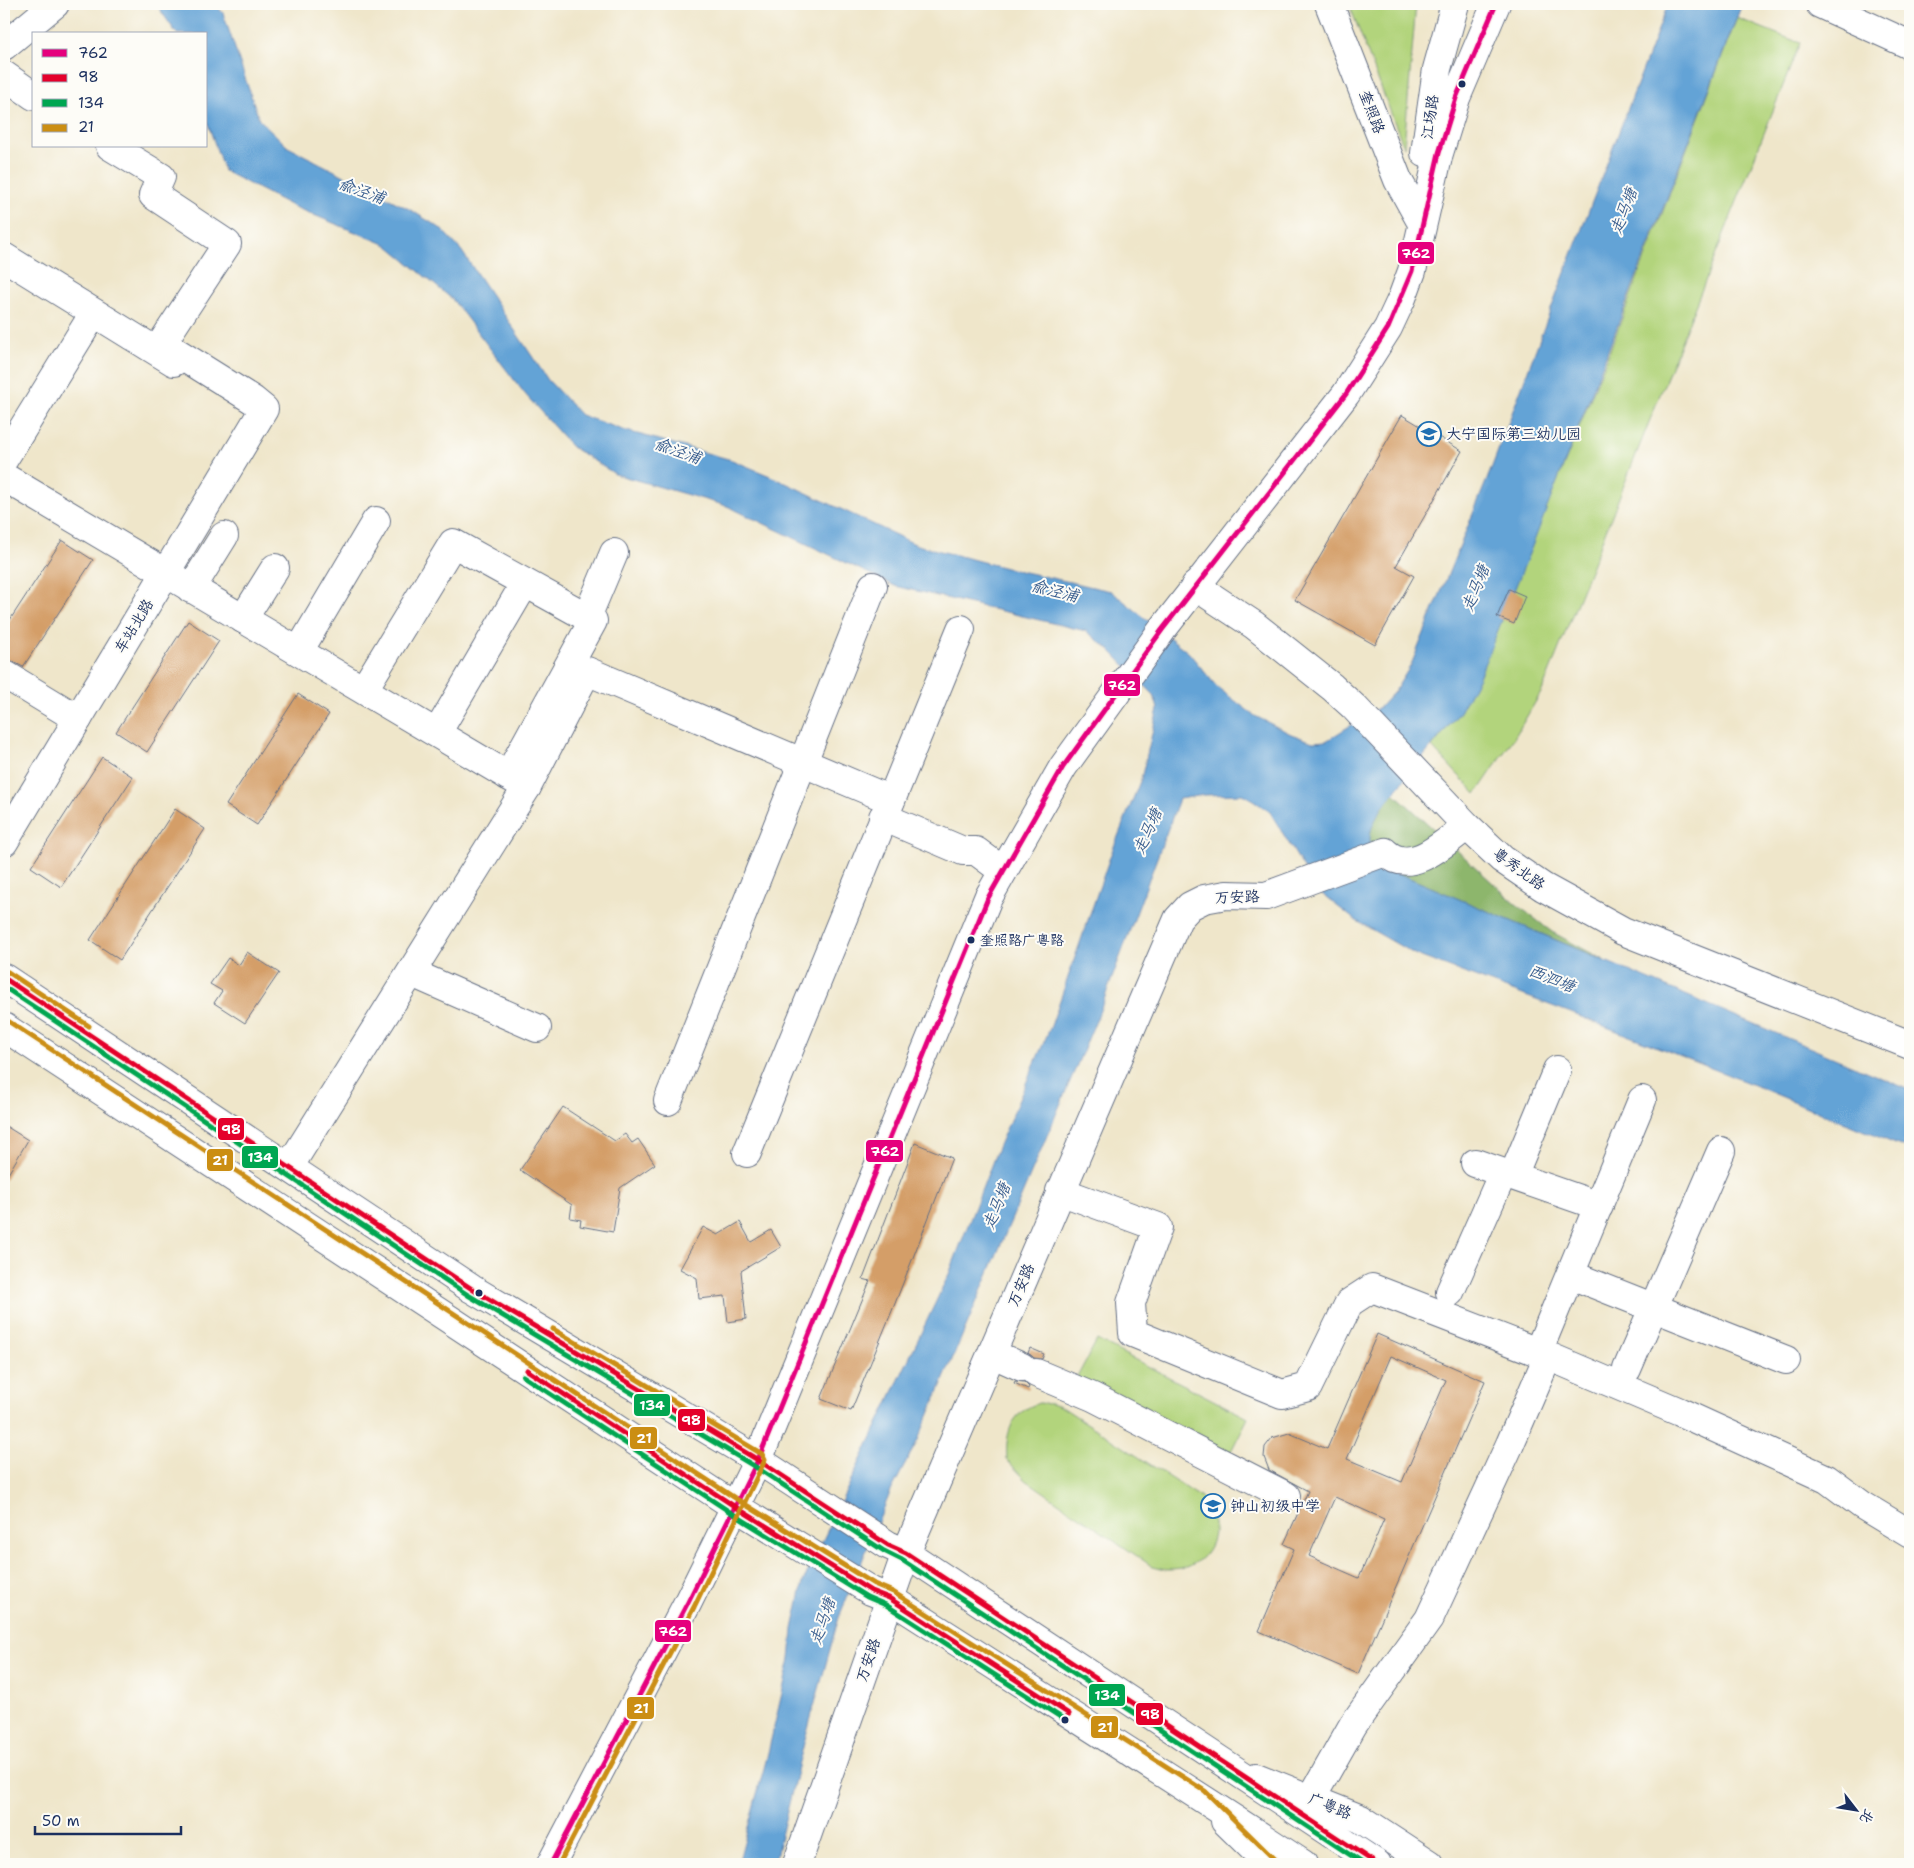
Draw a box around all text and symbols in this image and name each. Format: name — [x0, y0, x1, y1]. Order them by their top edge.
legend — [32, 32, 208, 148]
text: 762 — [78, 43, 108, 63]
text: 98 — [78, 67, 99, 87]
unlabelled marker — [1457, 79, 1467, 89]
street label: 奎照路 — [1355, 87, 1389, 137]
text: 134 — [78, 93, 104, 113]
street label: 江场路 — [1417, 93, 1443, 141]
text: 21 — [78, 117, 94, 137]
water label: 俞泾浦 — [336, 172, 390, 209]
water label: 走马塘 — [1605, 183, 1643, 237]
line badge: 762 — [1397, 241, 1435, 265]
text: 762 — [1402, 244, 1431, 262]
school or university icon: 大宁国际第三幼儿园 — [1416, 421, 1442, 447]
place label: 大宁国际第三幼儿园 — [1446, 424, 1581, 444]
water label: 俞泾浦 — [652, 432, 706, 469]
water label: 走马塘 — [1457, 560, 1495, 614]
water label: 俞泾浦 — [1029, 574, 1083, 607]
street label: 车站北路 — [110, 595, 158, 657]
line badge: 762 — [1103, 673, 1141, 697]
text: 762 — [1108, 676, 1137, 694]
water label: 走马塘 — [1128, 803, 1168, 857]
street label: 粤秀北路 — [1489, 843, 1549, 895]
street label: 万安路 — [1214, 886, 1260, 908]
place label: 奎照路广粤路 — [980, 931, 1064, 949]
marker: 奎照路广粤路 — [966, 935, 976, 945]
water label: 西泗塘 — [1526, 960, 1580, 998]
line badge: 98 — [217, 1117, 245, 1141]
text: 98 — [221, 1120, 241, 1138]
line badge: 762 — [865, 1139, 904, 1163]
text: 762 — [871, 1142, 900, 1160]
line badge: 134 — [241, 1145, 279, 1169]
line badge: 21 — [206, 1148, 234, 1172]
text: 134 — [247, 1148, 273, 1166]
text: 21 — [212, 1151, 228, 1169]
water label: 走马塘 — [978, 1178, 1016, 1232]
street label: 万安路 — [1003, 1260, 1039, 1310]
unlabelled marker — [474, 1288, 484, 1298]
line badge: 134 — [633, 1393, 671, 1417]
text: 134 — [639, 1396, 665, 1414]
line badge: 98 — [677, 1408, 706, 1432]
text: 98 — [681, 1411, 701, 1429]
line badge: 21 — [629, 1426, 658, 1450]
text: 21 — [636, 1429, 652, 1447]
school or university icon: 钟山初级中学 — [1200, 1493, 1226, 1519]
place label: 钟山初级中学 — [1230, 1496, 1320, 1516]
water label: 走马塘 — [805, 1593, 841, 1647]
line badge: 762 — [654, 1619, 692, 1643]
text: 762 — [659, 1622, 688, 1640]
street label: 万安路 — [851, 1635, 885, 1685]
line badge: 134 — [1088, 1683, 1126, 1707]
text: 134 — [1094, 1686, 1120, 1704]
line badge: 21 — [626, 1696, 655, 1720]
text: 21 — [633, 1699, 649, 1717]
line badge: 98 — [1135, 1702, 1164, 1726]
text: 98 — [1140, 1705, 1160, 1723]
unlabelled marker — [1060, 1715, 1070, 1725]
line badge: 21 — [1090, 1715, 1119, 1739]
text: 21 — [1097, 1718, 1113, 1736]
north arrow — [1832, 1786, 1882, 1836]
street label: 广粤路 — [1305, 1788, 1355, 1824]
scale bar — [35, 1803, 181, 1835]
text: 北 — [1856, 1806, 1878, 1827]
text: 50 m — [42, 1811, 80, 1831]

